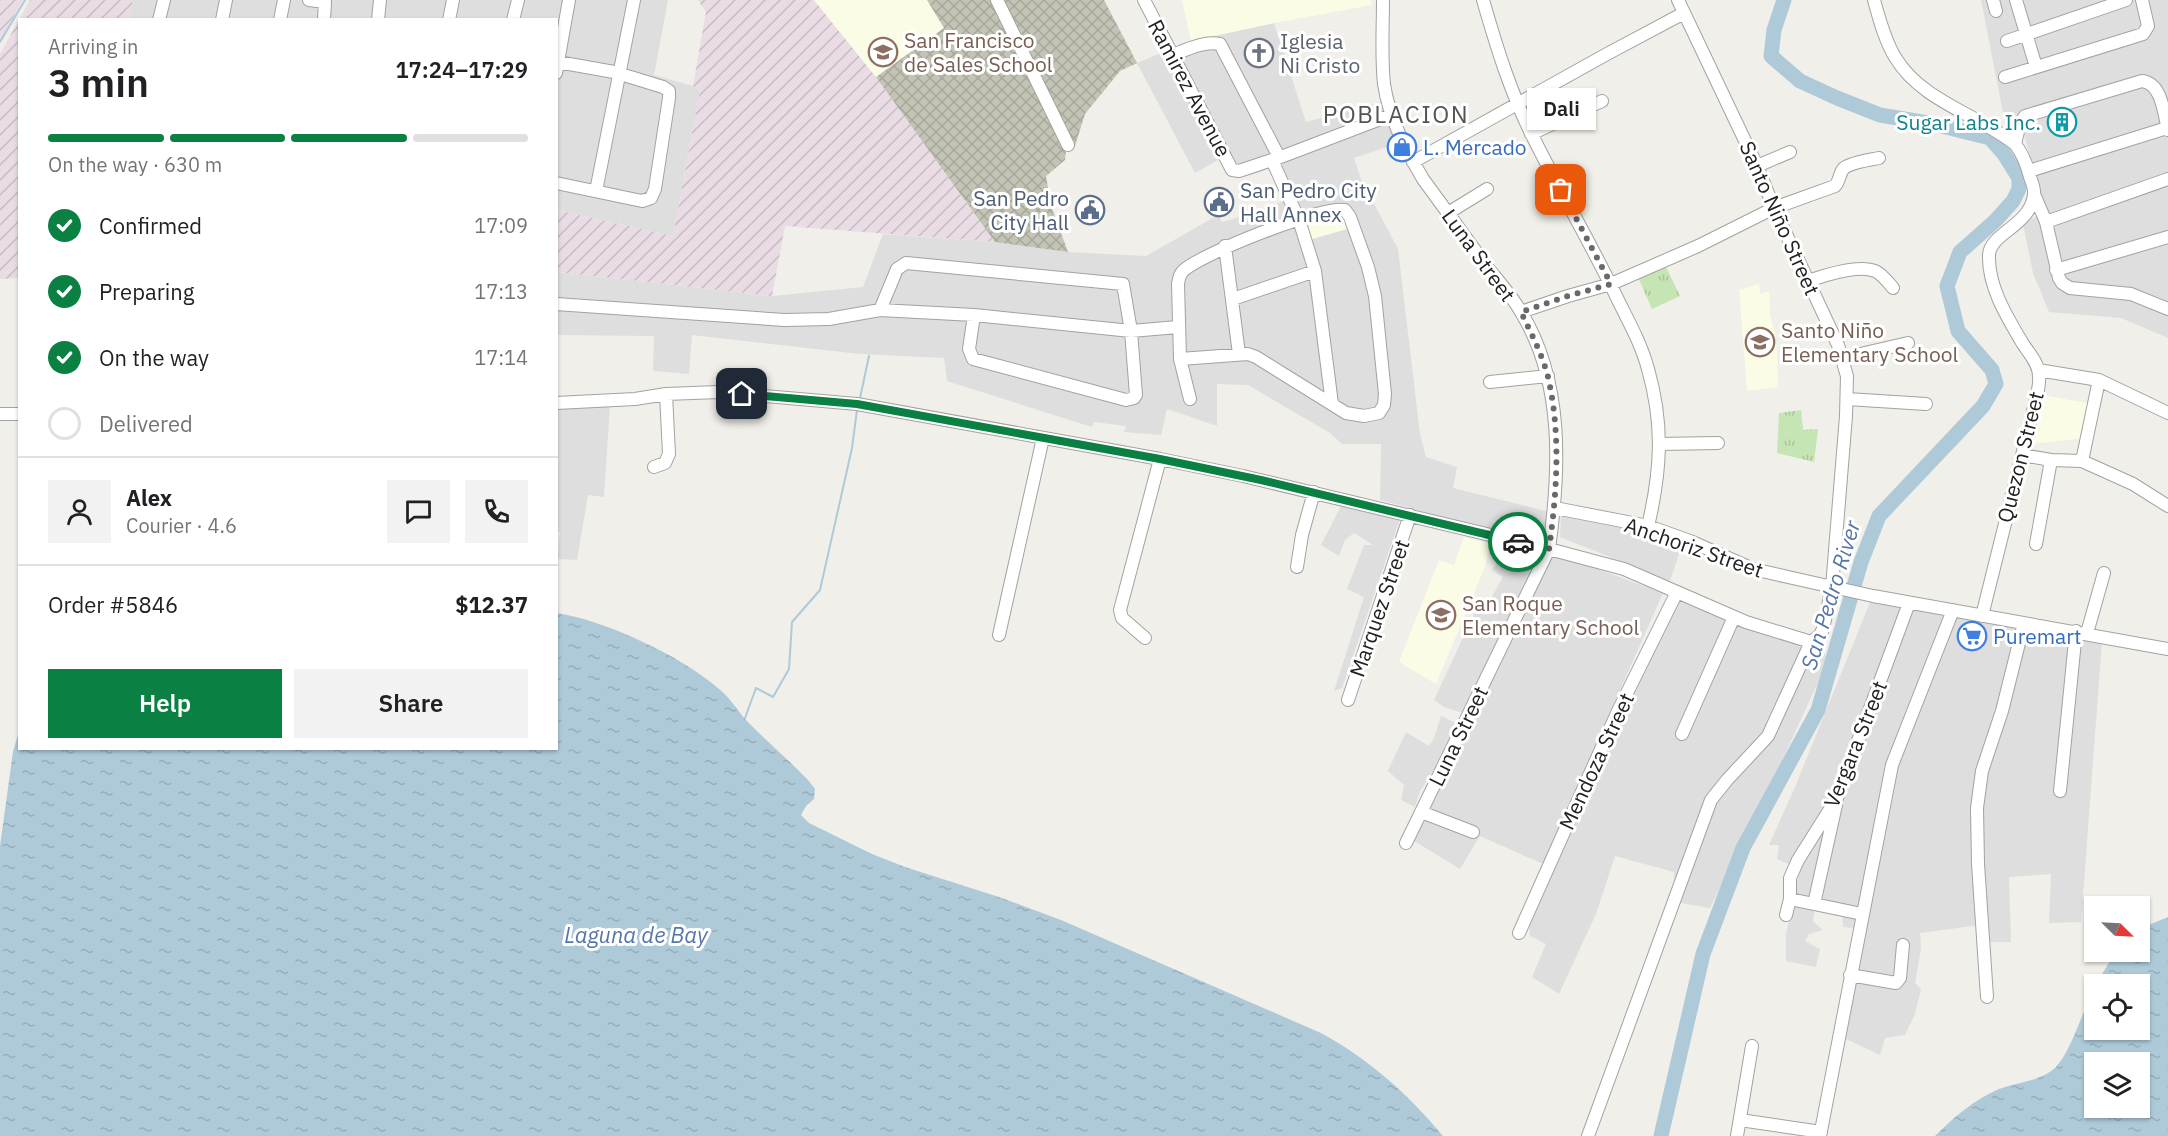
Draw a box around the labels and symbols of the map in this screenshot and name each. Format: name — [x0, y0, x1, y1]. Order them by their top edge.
street label: Ramirez Avenue — [1142, 14, 1238, 162]
place label: San Francisco de Sales School — [904, 26, 1053, 78]
place label: Iglesia Ni Cristo — [1280, 27, 1360, 79]
school or university icon: San Francisco de Sales School — [867, 36, 899, 68]
church icon: Iglesia Ni Cristo — [1243, 37, 1275, 69]
callout: Dali — [1526, 88, 1596, 130]
district label: POBLACION — [1323, 98, 1469, 130]
building icon: Sugar Labs Inc. — [2046, 106, 2078, 138]
place label: Sugar Labs Inc. — [1896, 108, 2041, 136]
shop icon: L. Mercado — [1386, 131, 1418, 163]
place label: L. Mercado — [1423, 133, 1527, 161]
street label: Santo Niño Street — [1734, 137, 1826, 299]
pin — [1535, 164, 1586, 215]
place label: San Pedro City Hall Annex — [1240, 176, 1377, 228]
place label: San Pedro City Hall — [973, 184, 1069, 236]
public building icon: San Pedro City Hall Annex — [1203, 186, 1235, 218]
public building icon: San Pedro City Hall — [1074, 194, 1106, 226]
street label: Luna Street — [1436, 203, 1522, 307]
place label: Santo Niño Elementary School — [1781, 316, 1958, 368]
school or university icon: Santo Niño Elementary School — [1744, 326, 1776, 358]
pin — [716, 368, 767, 419]
street label: Quezon Street — [1990, 389, 2050, 525]
street label: Anchoriz Street — [1621, 510, 1767, 584]
courier — [1488, 512, 1548, 572]
water label: San Pedro River — [1794, 516, 1867, 673]
street label: Marquez Street — [1342, 536, 1416, 680]
place label: San Roque Elementary School — [1462, 589, 1639, 641]
school or university icon: San Roque Elementary School — [1425, 599, 1457, 631]
supermarket icon: Puremart — [1956, 620, 1988, 652]
place label: Puremart — [1993, 622, 2082, 650]
street label: Vergara Street — [1817, 676, 1893, 812]
street label: Luna Street — [1422, 681, 1494, 791]
street label: Mendoza Street — [1552, 688, 1640, 834]
north arrow — [2084, 896, 2150, 962]
water label: Laguna de Bay — [564, 920, 709, 949]

